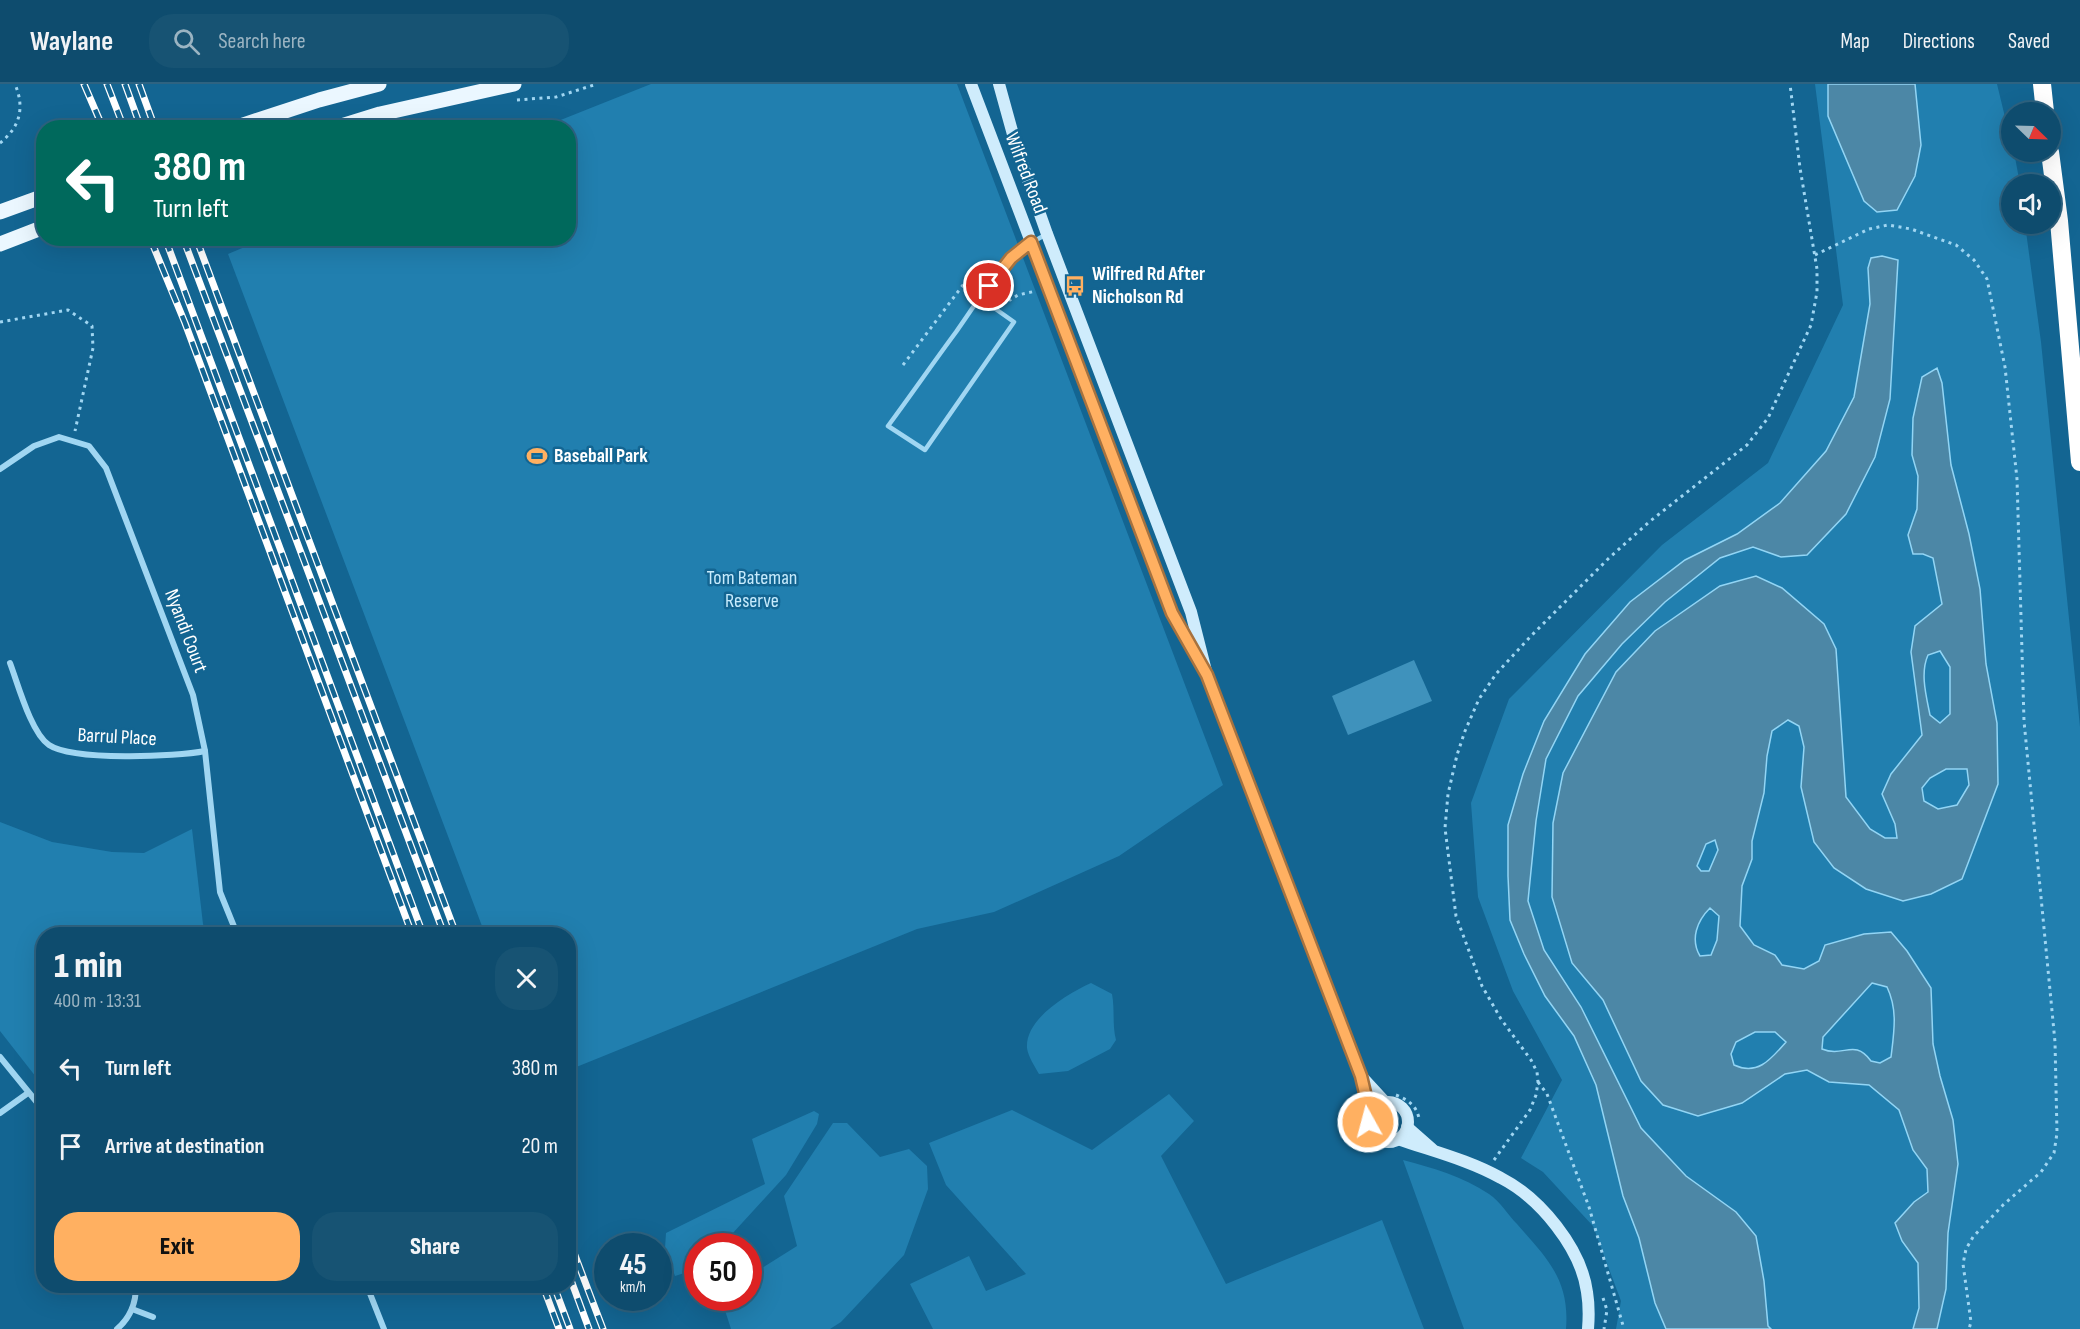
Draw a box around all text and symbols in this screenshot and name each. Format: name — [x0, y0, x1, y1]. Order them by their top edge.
search box — [149, 14, 569, 68]
text: Waylane — [30, 25, 113, 58]
icon: search — [170, 25, 203, 58]
text: Search here — [218, 28, 306, 55]
text: Map — [1840, 29, 1870, 54]
text: Directions — [1903, 29, 1975, 54]
text: Saved — [2008, 29, 2050, 54]
north arrow — [2001, 102, 2061, 162]
map controls — [2001, 102, 2061, 234]
street label: Wilfred Road — [1000, 129, 1052, 217]
text: 380 m — [153, 142, 246, 193]
icon: left — [54, 144, 132, 222]
button: sound — [2001, 174, 2061, 234]
text: Turn left — [153, 193, 229, 225]
pin — [963, 260, 1014, 311]
place label: Wilfred Rd After Nicholson Rd — [1092, 262, 1205, 309]
icon: arrive — [972, 269, 1005, 302]
bus stop icon: Wilfred Rd After Nicholson Rd — [1063, 274, 1087, 298]
sports icon: Baseball Park — [525, 444, 549, 468]
place label: Baseball Park — [554, 444, 648, 468]
park label: Tom Bateman Reserve — [707, 566, 797, 613]
street label: Nyandi Court — [159, 586, 213, 676]
street label: Barrul Place — [77, 723, 157, 751]
text: 1 min — [54, 945, 122, 988]
button: close — [495, 947, 558, 1010]
text: 400 m · 13:31 — [54, 989, 141, 1013]
icon: left — [54, 1052, 87, 1085]
text: Turn left — [105, 1055, 171, 1082]
text: 380 m — [512, 1055, 558, 1082]
position arrow — [1336, 1090, 1400, 1154]
icon: arrive — [54, 1130, 87, 1163]
text: Arrive at destination — [105, 1133, 264, 1160]
text: 20 m — [522, 1133, 558, 1160]
button: Exit — [54, 1212, 300, 1281]
button: Share — [312, 1212, 558, 1281]
speed limit sign: 50 — [684, 1233, 762, 1311]
text: 45 — [619, 1247, 647, 1283]
text: km/h — [620, 1278, 646, 1297]

